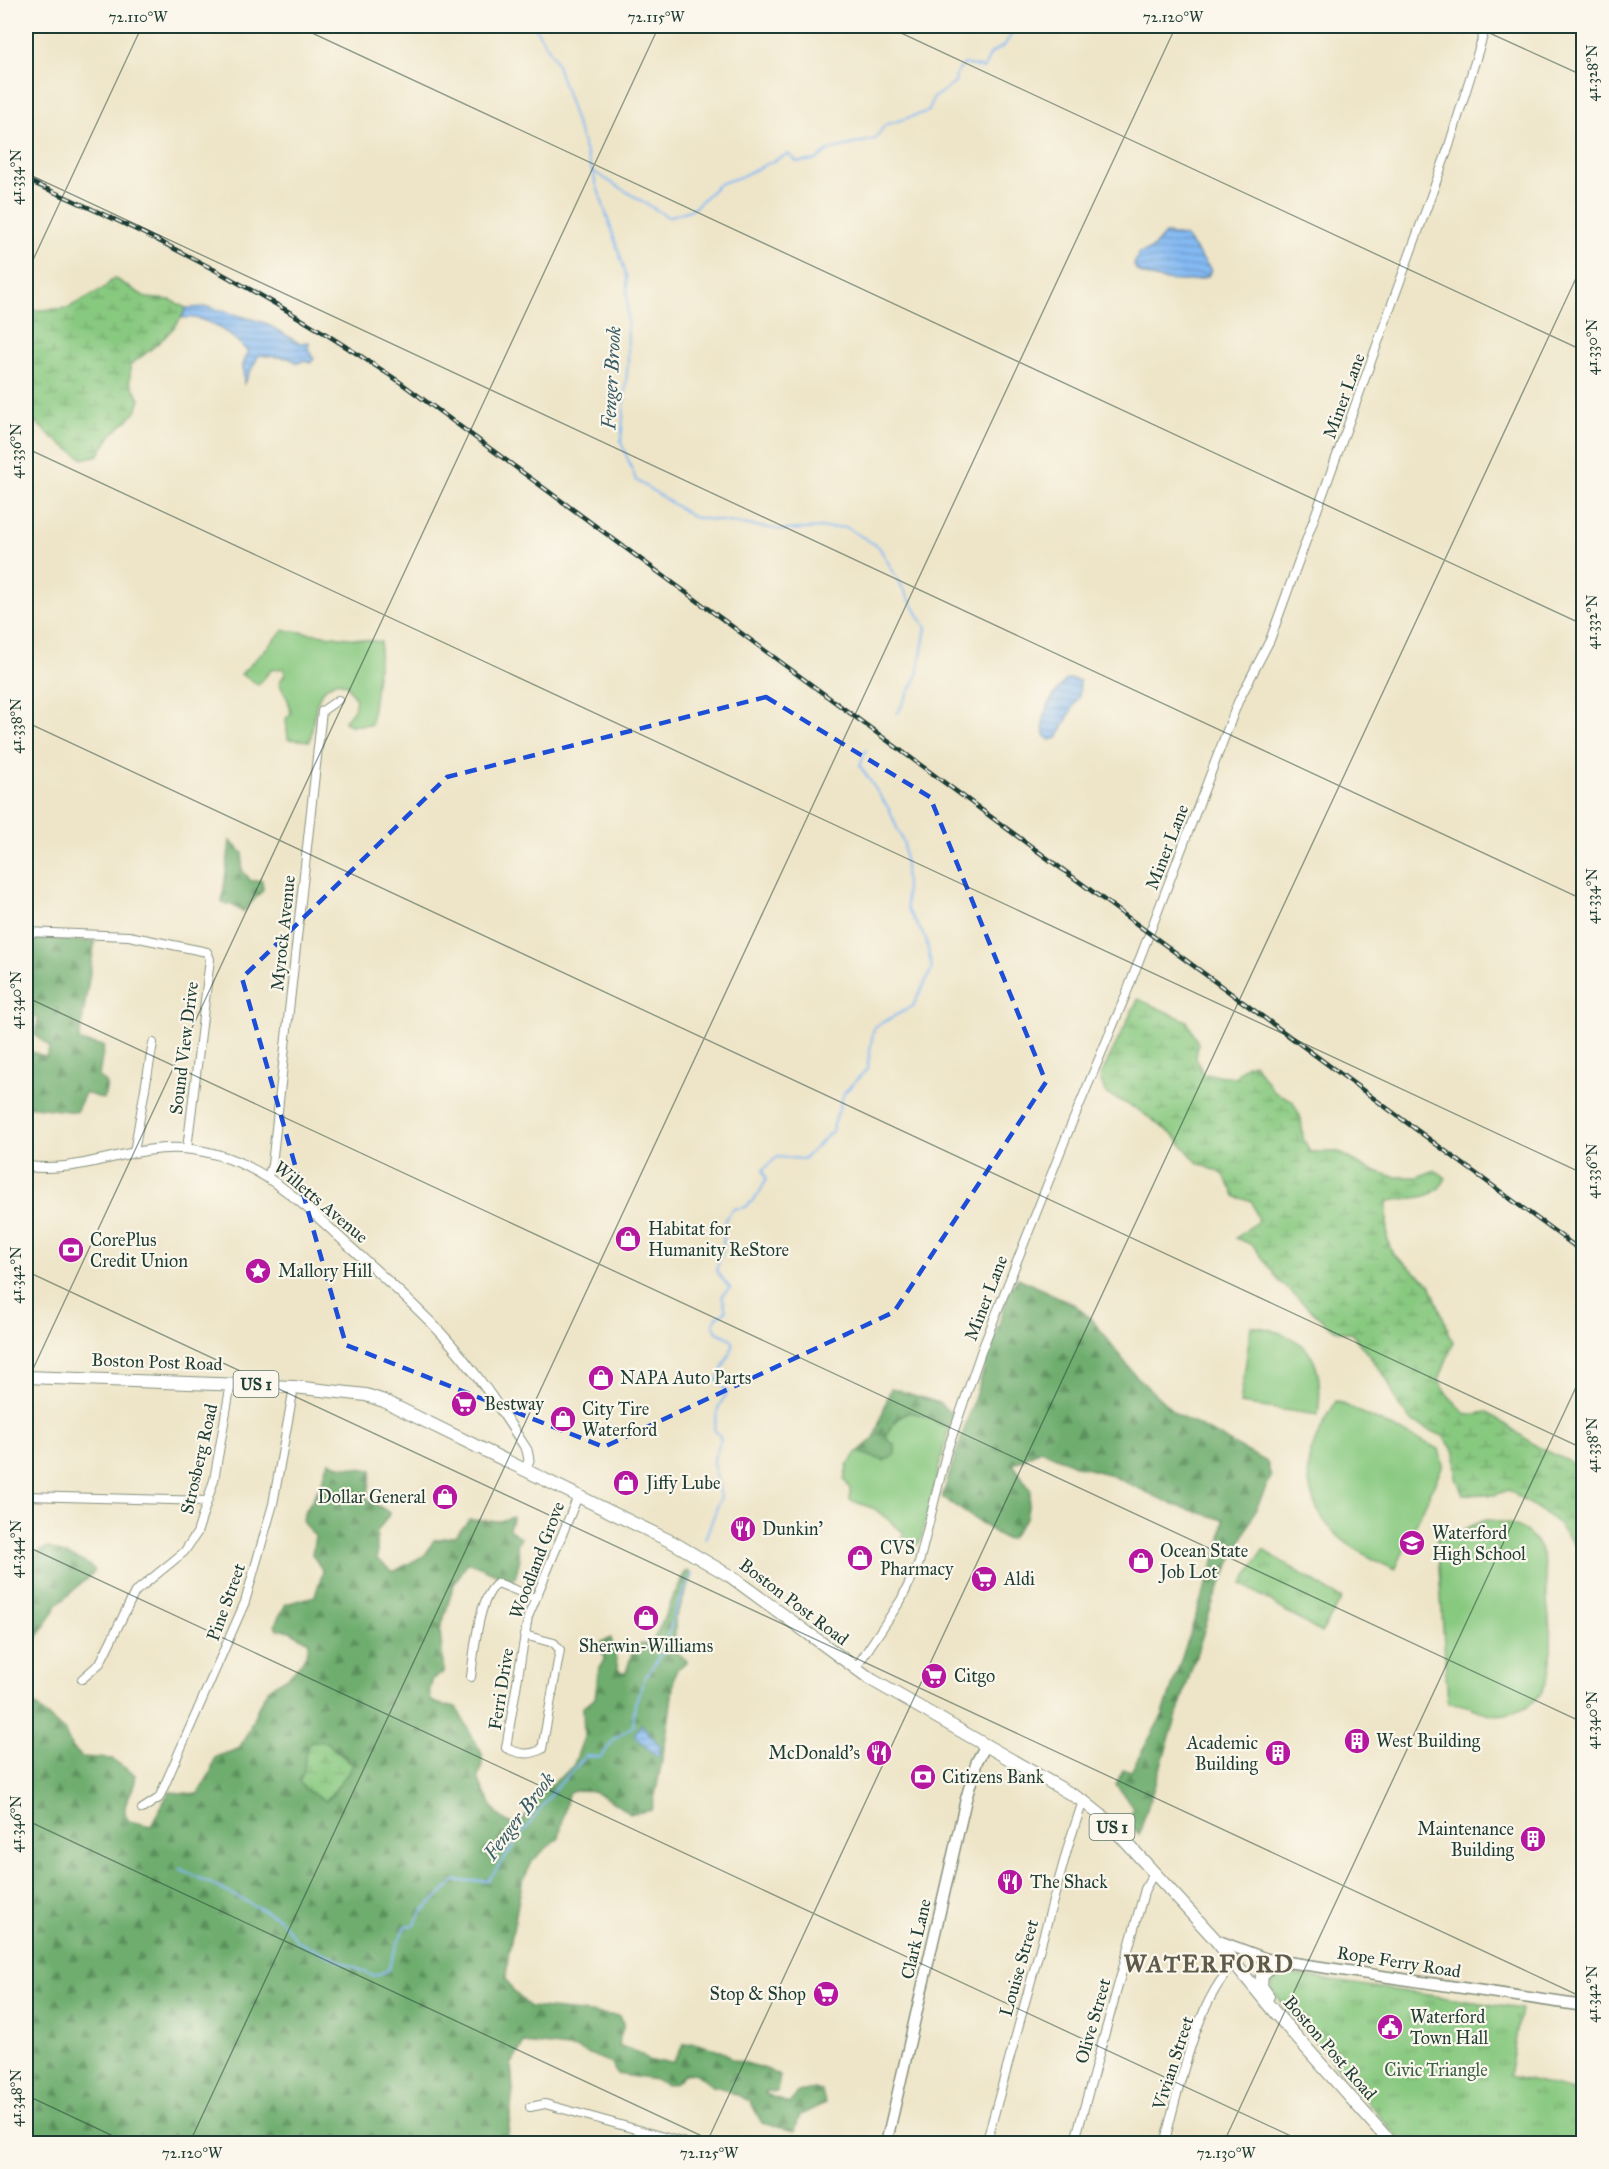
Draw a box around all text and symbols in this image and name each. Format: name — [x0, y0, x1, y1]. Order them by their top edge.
text: 72.110°W — [108, 8, 168, 26]
text: 72.115°W — [627, 8, 685, 26]
text: 72.120°W — [1143, 8, 1204, 26]
text: 41.328°N — [1583, 44, 1601, 101]
text: 41.334°N — [7, 149, 25, 205]
text: 41.330°N — [1583, 319, 1601, 375]
water label: Fenger Brook — [596, 326, 626, 431]
street label: Miner Lane — [1318, 350, 1370, 442]
text: 41.336°N — [7, 423, 25, 479]
text: 41.332°N — [1583, 594, 1601, 649]
text: 41.338°N — [7, 698, 25, 754]
street label: Miner Lane — [1141, 801, 1193, 893]
text: 41.334°N — [1583, 868, 1601, 924]
street label: Myrock Avenue — [266, 874, 300, 992]
text: 41.340°N — [7, 970, 25, 1029]
street label: Sound View Drive — [165, 980, 203, 1116]
text: 41.336°N — [1583, 1143, 1601, 1199]
street label: Willetts Avenue — [269, 1156, 373, 1248]
place label: Habitat for Humanity ReStore — [648, 1218, 789, 1261]
shop icon: Habitat for Humanity ReStore — [613, 1224, 643, 1254]
place label: CorePlus Credit Union — [90, 1229, 188, 1272]
bank icon: CorePlus Credit Union — [56, 1235, 86, 1265]
text: 41.342°N — [7, 1246, 25, 1304]
street label: Miner Lane — [960, 1252, 1012, 1344]
place icon: Mallory Hill — [243, 1256, 273, 1286]
place label: Mallory Hill — [278, 1260, 372, 1282]
street label: Boston Post Road — [91, 1349, 223, 1375]
shop icon: NAPA Auto Parts — [586, 1363, 616, 1393]
place label: NAPA Auto Parts — [620, 1367, 751, 1389]
road number: US 1 — [234, 1371, 278, 1397]
supermarket icon: Bestway — [449, 1389, 479, 1419]
place label: Bestway — [484, 1393, 544, 1415]
place label: City Tire Waterford — [582, 1398, 657, 1441]
street label: Strosberg Road — [176, 1402, 223, 1517]
shop icon: City Tire Waterford — [548, 1404, 578, 1434]
text: 41.338°N — [1583, 1417, 1601, 1473]
shop icon: Jiffy Lube — [611, 1468, 641, 1498]
place label: Jiffy Lube — [644, 1472, 720, 1495]
shop icon: Dollar General — [430, 1482, 460, 1512]
place label: Dollar General — [318, 1486, 426, 1508]
street label: Woodland Grove — [505, 1498, 569, 1622]
restaurant icon: Dunkin' — [728, 1514, 758, 1544]
place label: Dunkin' — [762, 1518, 823, 1540]
text: 41.344°N — [7, 1520, 25, 1578]
place label: Waterford High School — [1432, 1522, 1526, 1566]
school or university icon: Waterford High School — [1397, 1528, 1427, 1558]
place label: CVS Pharmacy — [880, 1537, 954, 1580]
place label: Ocean State Job Lot — [1158, 1540, 1248, 1584]
shop icon: CVS Pharmacy — [845, 1543, 875, 1573]
shop icon: Ocean State Job Lot — [1126, 1546, 1156, 1576]
street label: Boston Post Road — [735, 1554, 853, 1650]
street label: Pine Street — [202, 1560, 250, 1644]
supermarket icon: Aldi — [969, 1564, 999, 1594]
place label: Aldi — [1003, 1568, 1035, 1590]
shop icon: Sherwin-Williams — [631, 1603, 661, 1633]
place label: Sherwin-Williams — [579, 1635, 713, 1657]
street label: Ferri Drive — [484, 1646, 518, 1732]
supermarket icon: Citgo — [919, 1661, 949, 1691]
place label: Citgo — [954, 1665, 995, 1688]
text: 41.340°N — [1583, 1690, 1601, 1749]
building icon: West Building — [1342, 1726, 1372, 1756]
place label: West Building — [1376, 1730, 1481, 1753]
place label: Academic Building — [1186, 1732, 1259, 1776]
restaurant icon: McDonald's — [864, 1738, 894, 1768]
building icon: Academic Building — [1263, 1738, 1293, 1768]
place label: McDonald's — [769, 1742, 860, 1764]
bank icon: Citizens Bank — [908, 1762, 938, 1792]
place label: Citizens Bank — [942, 1766, 1045, 1788]
water label: Fenger Brook — [478, 1767, 560, 1865]
text: 41.346°N — [7, 1795, 25, 1853]
road number: US 1 — [1090, 1814, 1134, 1840]
place label: Maintenance Building — [1417, 1818, 1515, 1862]
building icon: Maintenance Building — [1518, 1824, 1548, 1854]
restaurant icon: The Shack — [995, 1867, 1025, 1897]
place label: The Shack — [1030, 1871, 1108, 1893]
street label: Clark Lane — [896, 1897, 936, 1981]
street label: Louise Street — [995, 1916, 1043, 2019]
street label: Rope Ferry Road — [1335, 1941, 1463, 1983]
district label: WATERFORD — [1124, 1949, 1294, 1979]
text: 41.342°N — [1583, 1965, 1601, 2023]
street label: Olive Street — [1070, 1975, 1116, 2066]
supermarket icon: Stop & Shop — [811, 1979, 841, 2009]
place label: Stop & Shop — [710, 1983, 806, 2005]
street label: Boston Post Road — [1279, 1991, 1381, 2105]
place label: Waterford Town Hall — [1410, 2006, 1488, 2049]
public building icon: Waterford Town Hall — [1375, 2012, 1405, 2042]
street label: Vivian Street — [1147, 2013, 1199, 2113]
park label: Civic Triangle — [1384, 2059, 1488, 2082]
text: 41.348°N — [7, 2069, 25, 2127]
text: 72.120°W — [162, 2144, 223, 2162]
text: 72.125°W — [680, 2144, 739, 2162]
text: 72.130°W — [1196, 2144, 1256, 2162]

